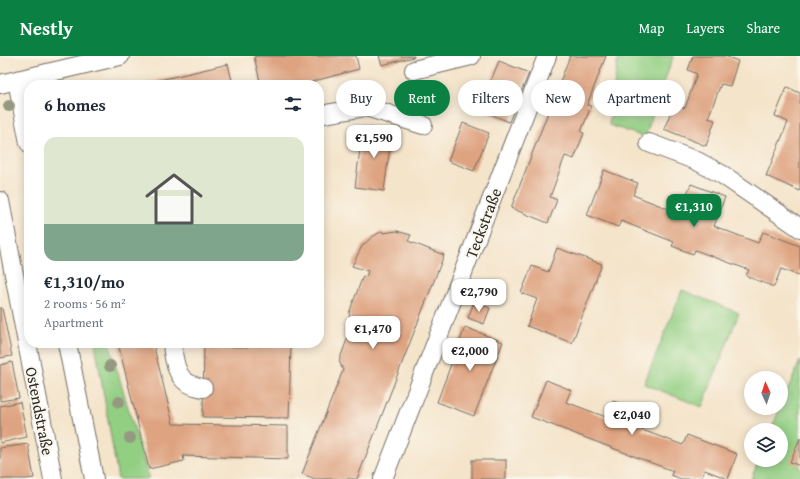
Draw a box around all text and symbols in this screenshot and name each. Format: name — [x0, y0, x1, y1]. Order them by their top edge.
text: Nestly — [20, 14, 73, 42]
text: Map — [639, 18, 665, 38]
text: Layers — [687, 18, 725, 38]
text: Share — [747, 18, 780, 38]
chip: Buy — [336, 80, 386, 116]
chip: Rent — [394, 80, 450, 116]
chip: Filters — [458, 80, 523, 116]
chip: New — [531, 80, 585, 116]
chip: Apartment — [593, 80, 685, 116]
text: 6 homes — [44, 92, 106, 117]
icon: filters — [282, 93, 304, 115]
pin: €1,590 — [341, 125, 407, 159]
text: €1,590 — [355, 128, 393, 147]
icon: home — [138, 163, 210, 235]
street label: Teckstraße — [459, 184, 507, 262]
pin: €1,310 — [661, 194, 727, 228]
text: €1,310 — [675, 197, 713, 216]
text: €1,310/mo — [44, 269, 125, 294]
pin: €2,790 — [446, 279, 512, 313]
text: €2,790 — [460, 282, 498, 301]
text: 2 rooms · 56 m² — [44, 294, 126, 313]
text: Apartment — [44, 313, 104, 332]
pin: €1,470 — [340, 316, 406, 350]
text: €1,470 — [354, 319, 392, 338]
pin: €2,000 — [437, 338, 503, 372]
text: €2,000 — [451, 341, 489, 360]
street label: Ostendstraße — [20, 365, 60, 457]
north arrow — [744, 371, 788, 415]
map controls — [744, 371, 788, 467]
pin: €2,040 — [599, 402, 665, 436]
text: €2,040 — [613, 405, 651, 424]
button: layers — [744, 423, 788, 467]

